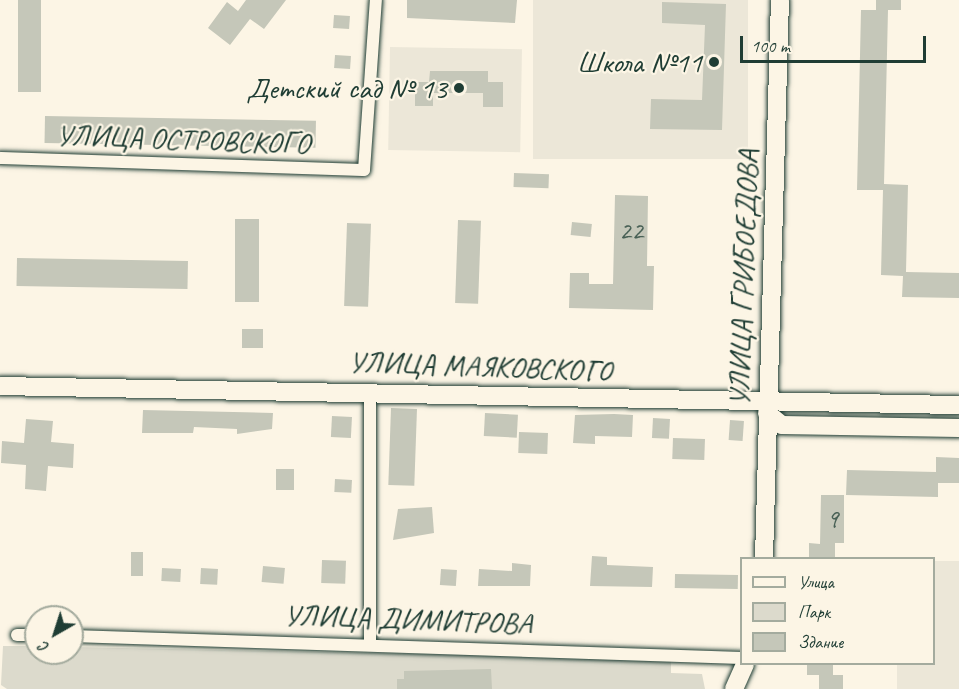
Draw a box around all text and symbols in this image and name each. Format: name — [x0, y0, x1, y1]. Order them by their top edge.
scale bar — [743, 24, 929, 62]
text: 100 m — [751, 35, 790, 57]
place label: Школа №11 — [577, 44, 702, 80]
marker: Школа №11 — [707, 55, 721, 69]
place label: Детский сад № 13 — [246, 70, 447, 106]
marker: Детский сад № 13 — [452, 81, 466, 95]
street label: УЛИЦА ОСТРОВСКОГО — [56, 117, 310, 161]
street label: УЛИЦА ГРИБОЕДОВА — [721, 151, 765, 405]
house number: 22 — [619, 215, 643, 247]
street label: УЛИЦА МАЯКОВСКОГО — [348, 343, 612, 389]
house number: 9 — [826, 503, 838, 535]
legend — [740, 557, 935, 665]
text: Улица — [798, 571, 834, 593]
street label: УЛИЦА ДИМИТРОВА — [284, 597, 532, 641]
text: Парк — [798, 601, 830, 623]
north arrow — [24, 605, 84, 665]
text: Здание — [798, 631, 843, 653]
text: С — [35, 637, 53, 658]

